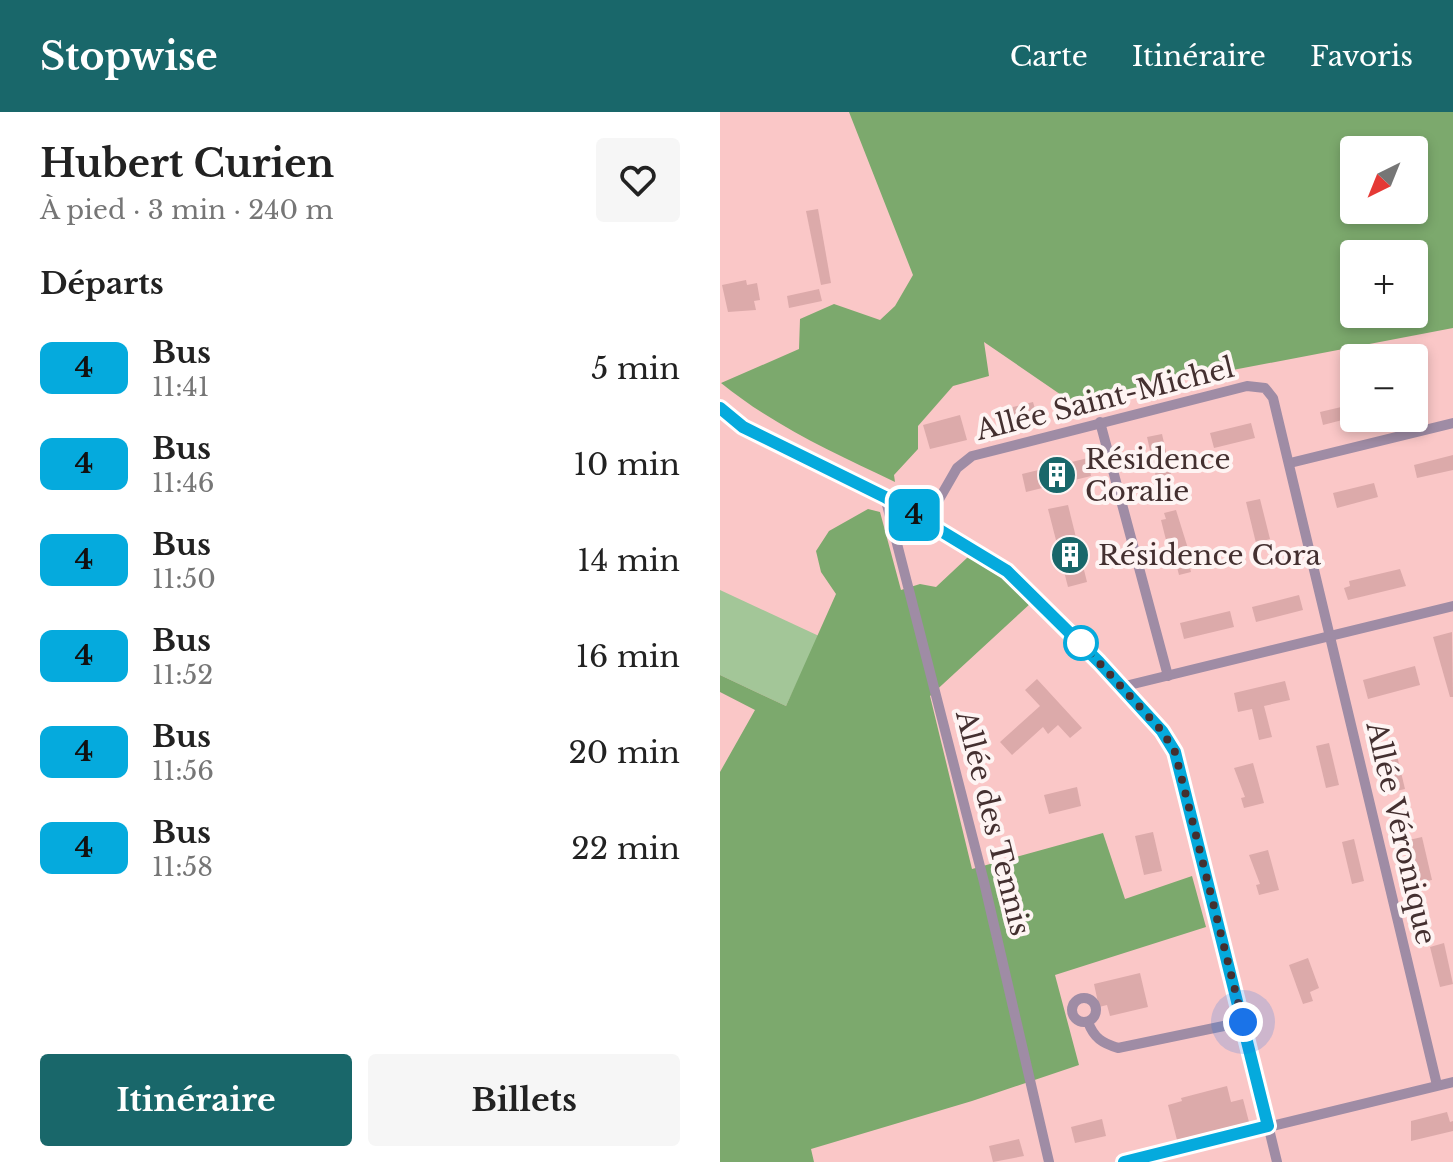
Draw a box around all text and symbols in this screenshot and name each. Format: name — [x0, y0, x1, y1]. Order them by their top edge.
text: Stopwise — [40, 33, 218, 80]
text: Carte — [1010, 39, 1088, 74]
text: Itinéraire — [1132, 39, 1266, 74]
text: Favoris — [1310, 39, 1413, 74]
north arrow — [1340, 136, 1428, 224]
map controls — [1340, 136, 1428, 432]
button: heart — [596, 138, 680, 222]
text: Hubert Curien — [40, 140, 334, 187]
text: À pied · 3 min · 240 m — [40, 194, 333, 226]
button: + — [1340, 240, 1428, 328]
text: Départs — [40, 265, 164, 302]
text: Bus — [152, 334, 211, 371]
button: − — [1340, 344, 1428, 432]
text: 4 — [75, 350, 93, 385]
text: 5 min — [591, 350, 680, 387]
street label: Allée Saint-Michel — [971, 350, 1238, 448]
text: 11:41 — [152, 371, 209, 403]
text: Bus — [152, 430, 211, 467]
place label: Résidence Coralie — [1085, 442, 1230, 509]
text: 4 — [75, 446, 93, 481]
text: 10 min — [574, 446, 680, 483]
building icon: Résidence Coralie — [1036, 454, 1078, 496]
text: 11:46 — [152, 467, 215, 499]
line badge: 4 — [888, 489, 940, 541]
text: 4 — [905, 497, 923, 532]
text: Bus — [152, 526, 211, 563]
building icon: Résidence Cora — [1049, 534, 1091, 576]
place label: Résidence Cora — [1098, 538, 1322, 573]
text: 4 — [75, 542, 93, 577]
text: 14 min — [577, 542, 680, 579]
text: 11:50 — [152, 563, 216, 595]
text: Bus — [152, 622, 211, 659]
unlabelled marker — [1064, 626, 1098, 660]
text: 4 — [75, 638, 93, 673]
text: 16 min — [576, 638, 680, 675]
text: 11:52 — [152, 659, 213, 691]
street label: Allée des Tennis — [948, 706, 1038, 939]
street label: Allée Véronique — [1358, 717, 1444, 948]
text: Bus — [152, 718, 211, 755]
text: 4 — [75, 734, 93, 769]
text: 20 min — [568, 734, 680, 771]
text: 11:56 — [152, 755, 214, 787]
text: Bus — [152, 814, 211, 851]
text: 4 — [75, 830, 93, 865]
text: 22 min — [571, 830, 680, 867]
text: 11:58 — [152, 851, 213, 883]
your location — [1223, 1002, 1263, 1042]
button: Itinéraire — [40, 1054, 352, 1146]
button: Billets — [368, 1054, 680, 1146]

